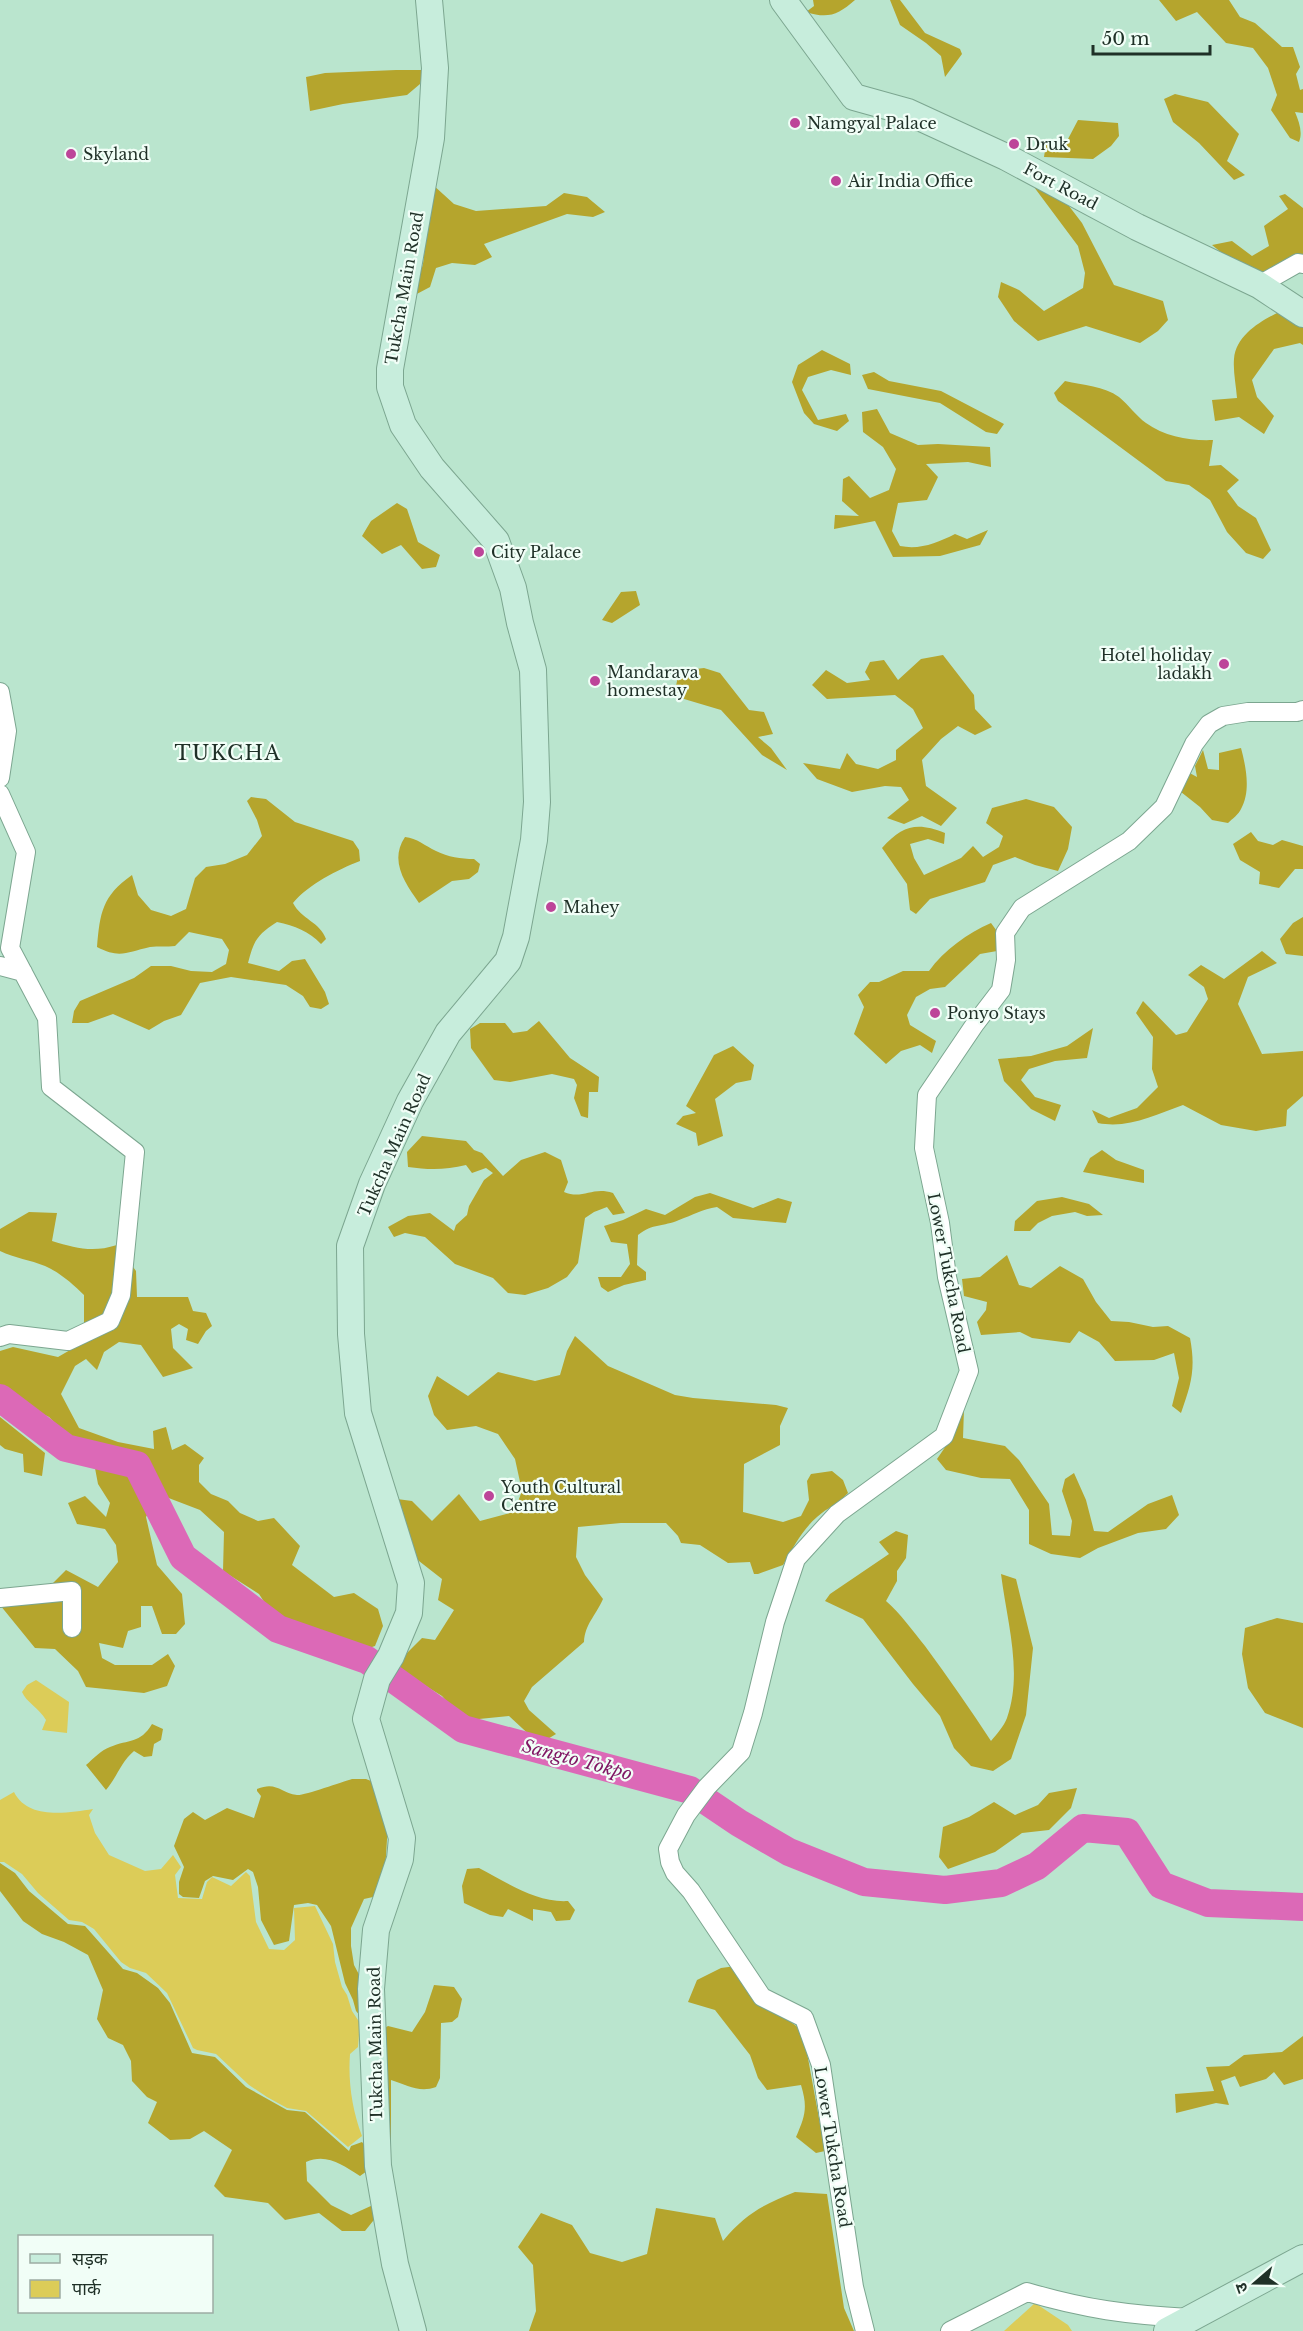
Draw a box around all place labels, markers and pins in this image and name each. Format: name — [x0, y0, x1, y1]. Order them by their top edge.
place label: Namgyal Palace — [807, 113, 937, 133]
marker: Namgyal Palace — [788, 116, 802, 130]
place label: Druk — [1026, 134, 1068, 154]
marker: Druk — [1007, 137, 1021, 151]
place label: Skyland — [83, 144, 149, 164]
marker: Skyland — [64, 147, 78, 161]
place label: Air India Office — [847, 171, 973, 191]
marker: Air India Office — [829, 174, 843, 188]
place label: City Palace — [491, 542, 581, 562]
marker: City Palace — [472, 545, 486, 559]
place label: Hotel holiday ladakh — [1100, 645, 1213, 683]
marker: Hotel holiday ladakh — [1217, 657, 1231, 671]
place label: Mandarava homestay — [607, 662, 699, 700]
marker: Mandarava homestay — [588, 674, 602, 688]
place label: Mahey — [563, 897, 620, 917]
marker: Mahey — [544, 900, 558, 914]
place label: Ponyo Stays — [947, 1003, 1046, 1023]
marker: Ponyo Stays — [928, 1006, 942, 1020]
place label: Youth Cultural Centre — [500, 1477, 621, 1515]
marker: Youth Cultural Centre — [482, 1489, 496, 1503]

